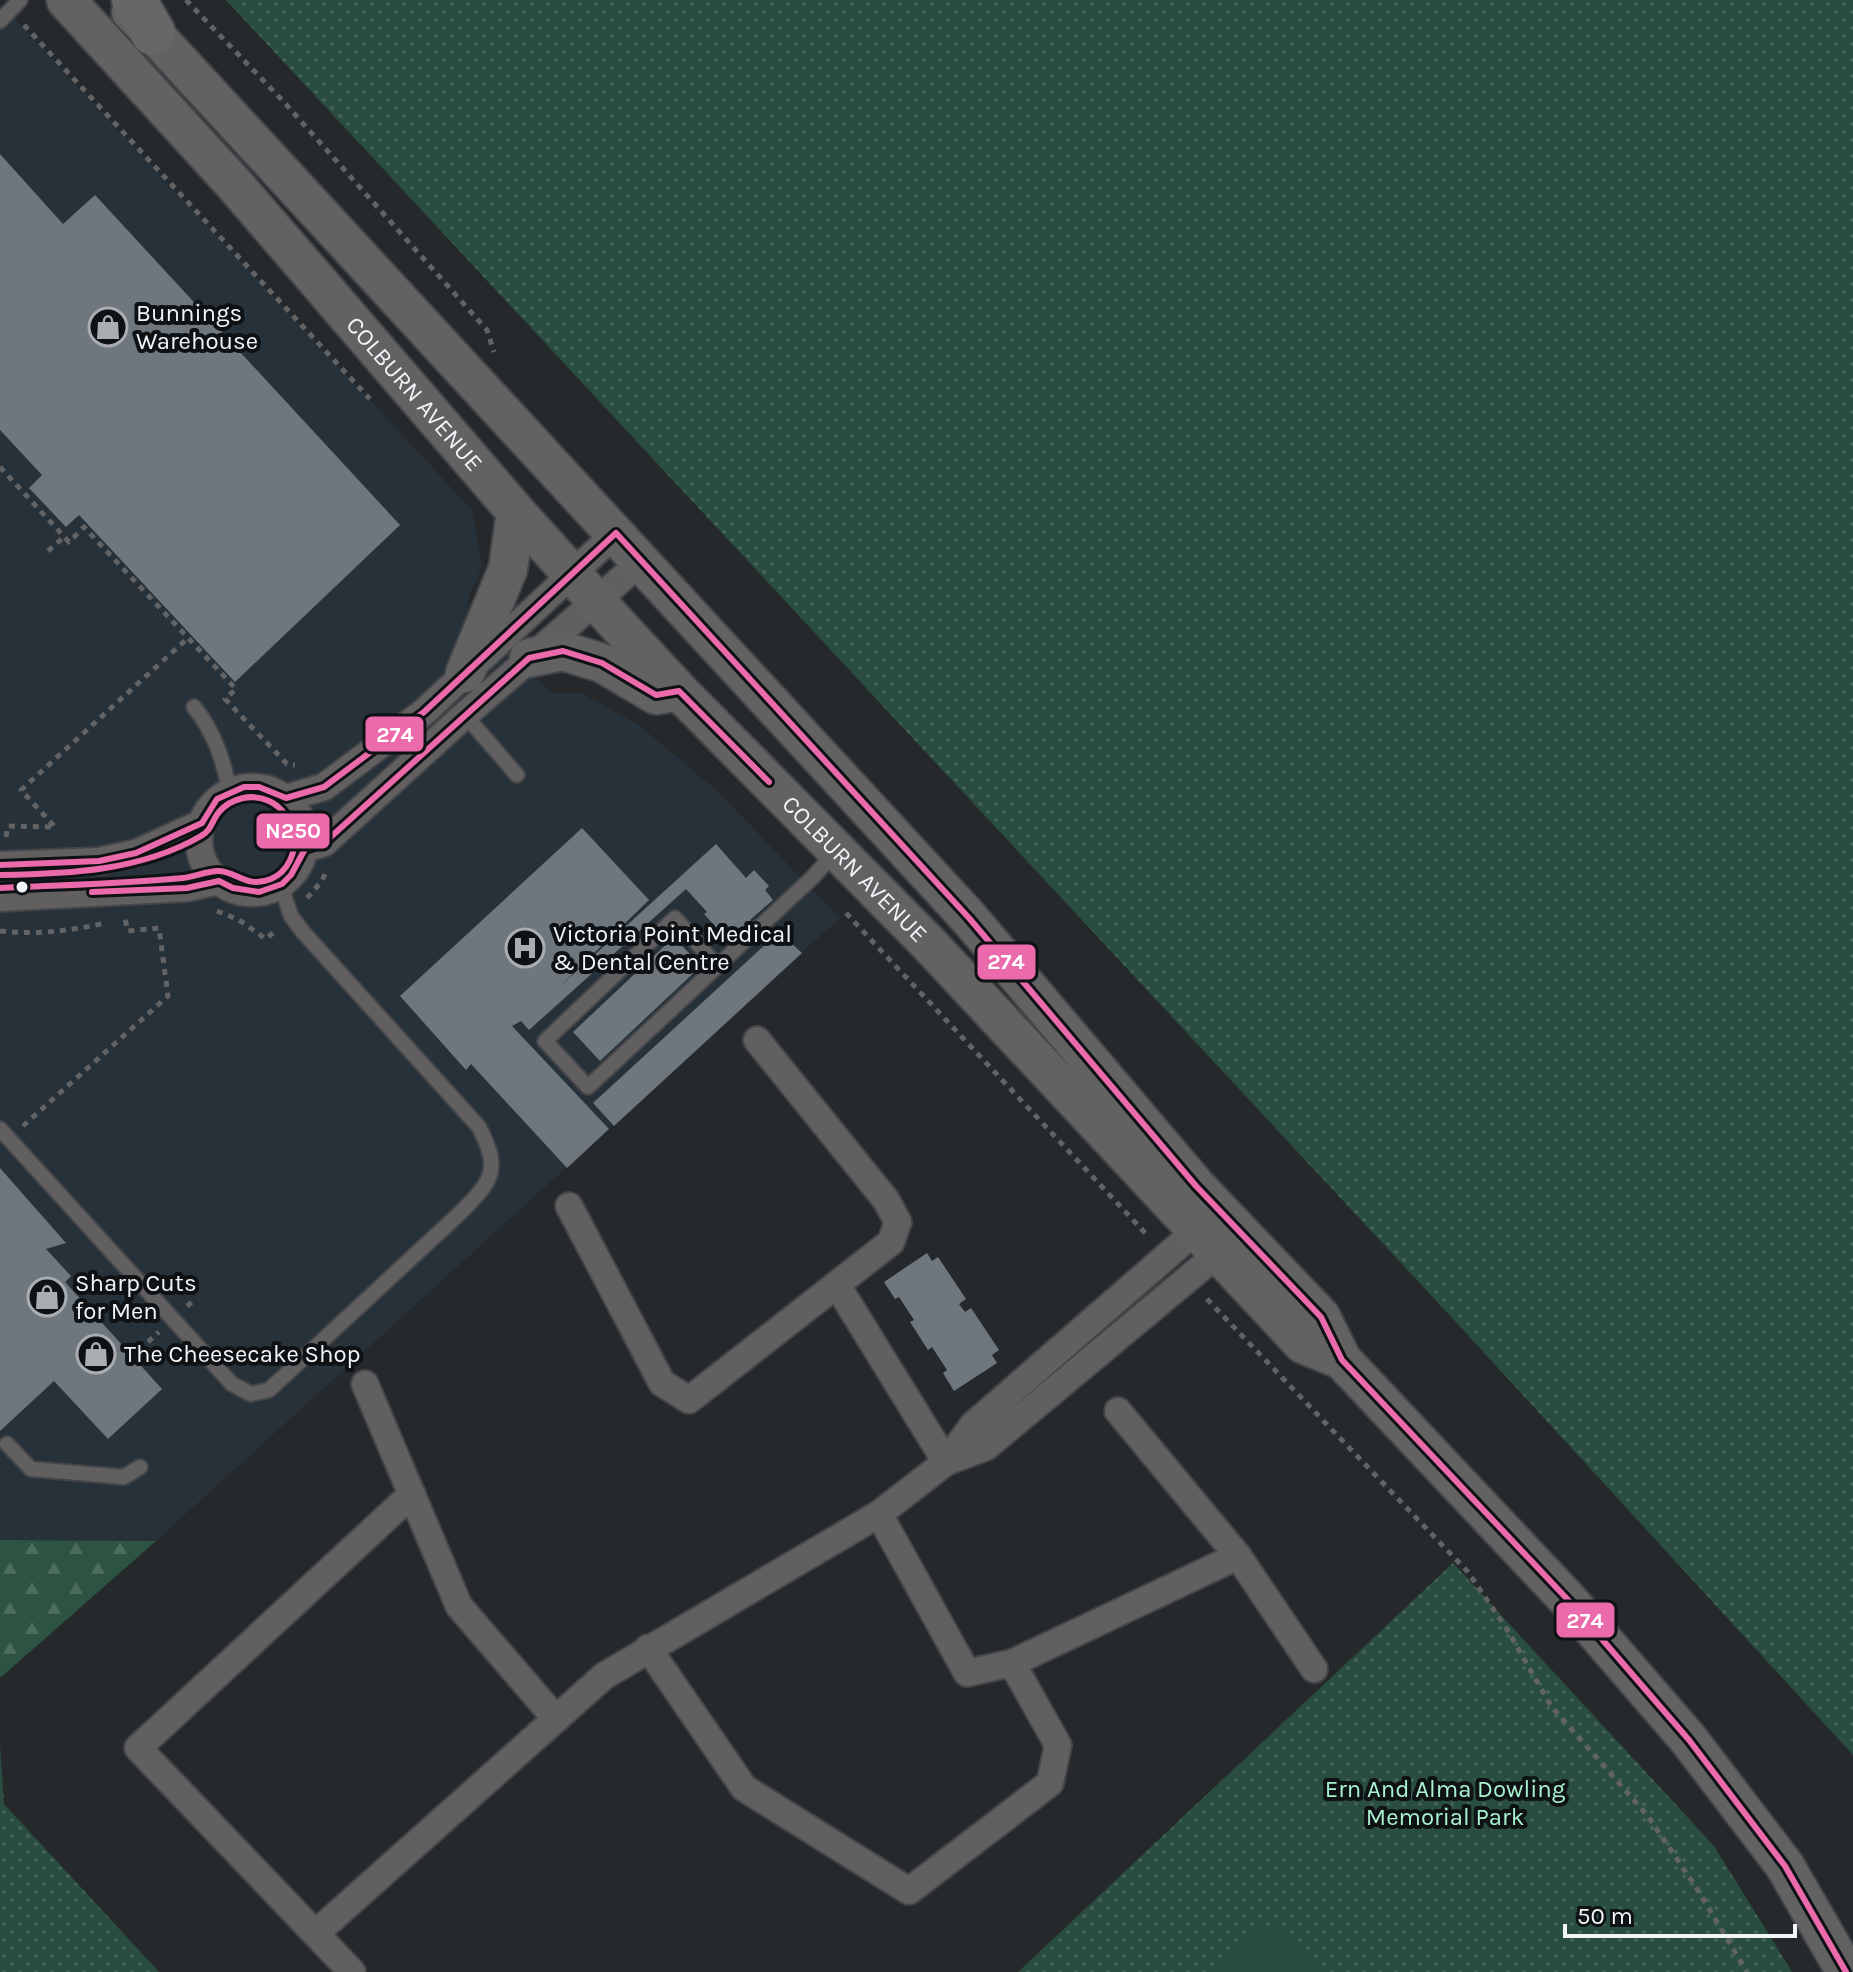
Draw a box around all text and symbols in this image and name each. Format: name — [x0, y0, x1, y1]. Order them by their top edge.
place label: Bunnings Warehouse — [136, 299, 258, 355]
shop icon: Bunnings Warehouse — [87, 306, 129, 348]
street label: COLBURN AVENUE — [340, 311, 489, 477]
line badge: 274 — [364, 715, 425, 753]
text: 274 — [376, 722, 414, 748]
street label: COLBURN AVENUE — [776, 790, 933, 948]
line badge: N250 — [255, 812, 331, 850]
text: N250 — [265, 818, 321, 844]
unlabelled marker — [14, 879, 30, 895]
place label: Victoria Point Medical & Dental Centre — [553, 920, 792, 976]
hospital icon: Victoria Point Medical & Dental Centre — [504, 927, 546, 969]
line badge: 274 — [976, 943, 1037, 981]
text: 274 — [987, 949, 1025, 975]
place label: Sharp Cuts for Men — [75, 1269, 197, 1325]
shop icon: Sharp Cuts for Men — [26, 1276, 68, 1318]
shop icon: The Cheesecake Shop — [75, 1333, 117, 1375]
place label: The Cheesecake Shop — [124, 1340, 361, 1368]
line badge: 274 — [1555, 1601, 1616, 1639]
text: 274 — [1566, 1608, 1604, 1634]
park label: Ern And Alma Dowling Memorial Park — [1325, 1775, 1566, 1831]
scale bar — [1565, 1888, 1795, 1938]
text: 50 m — [1577, 1902, 1633, 1930]

